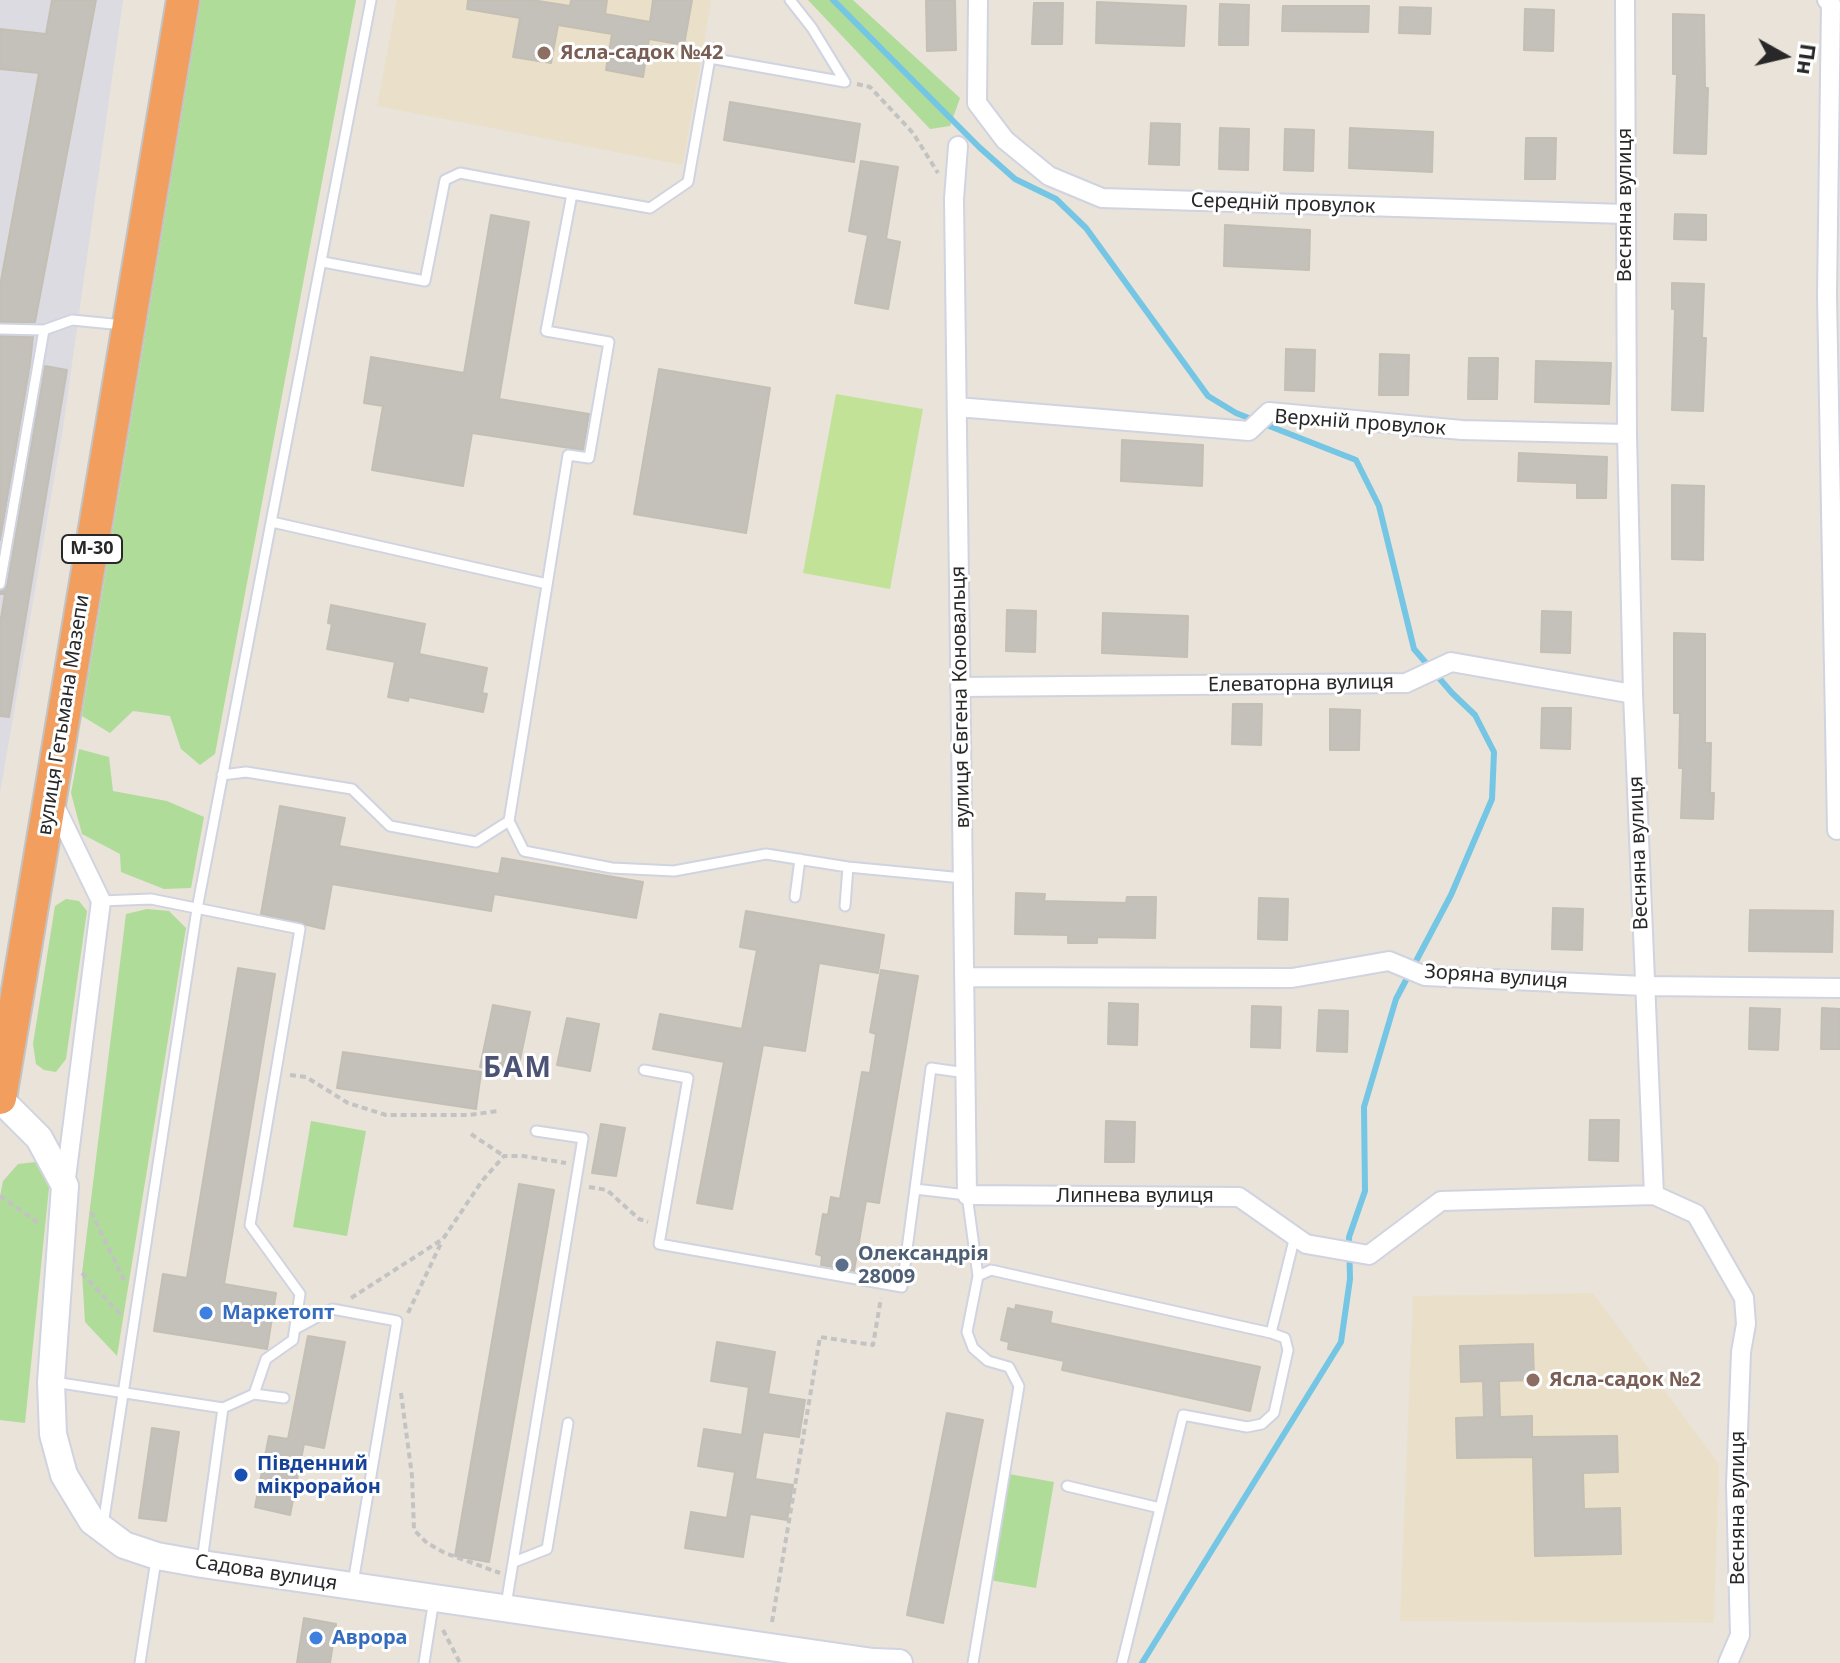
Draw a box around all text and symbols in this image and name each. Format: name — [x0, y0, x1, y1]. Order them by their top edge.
north arrow — [1744, 16, 1824, 96]
place label: Ясла-садок №42 — [560, 41, 723, 65]
text: Пн — [1791, 42, 1825, 77]
marker: Ясла-садок №42 — [535, 44, 553, 62]
street label: Весняна вулиця — [1613, 128, 1637, 282]
street label: Середній провулок — [1190, 189, 1376, 219]
street label: Верхній провулок — [1274, 405, 1446, 441]
road number: М-30 — [62, 535, 122, 563]
street label: вулиця Євгена Коновальця — [947, 566, 975, 828]
street label: вулиця Гетьмана Мазепи — [33, 593, 95, 837]
street label: Елеваторна вулиця — [1208, 670, 1394, 698]
street label: Весняна вулиця — [1624, 775, 1654, 931]
street label: Зоряна вулиця — [1423, 960, 1569, 994]
district label: БАМ — [483, 1052, 553, 1086]
street label: Липнева вулиця — [1056, 1184, 1214, 1208]
place label: Олександрія 28009 — [858, 1242, 989, 1289]
marker: Олександрія 28009 — [833, 1256, 851, 1274]
place label: Маркетопт — [222, 1301, 334, 1325]
marker: Маркетопт — [197, 1304, 215, 1322]
place label: Ясла-садок №2 — [1549, 1368, 1701, 1392]
marker: Ясла-садок №2 — [1524, 1371, 1542, 1389]
street label: Весняна вулиця — [1726, 1431, 1750, 1585]
place label: Південний мікрорайон — [257, 1452, 381, 1499]
marker: Південний мікрорайон — [232, 1466, 250, 1484]
street label: Садова вулиця — [193, 1550, 339, 1596]
place label: Аврора — [332, 1626, 407, 1650]
marker: Аврора — [307, 1629, 325, 1647]

